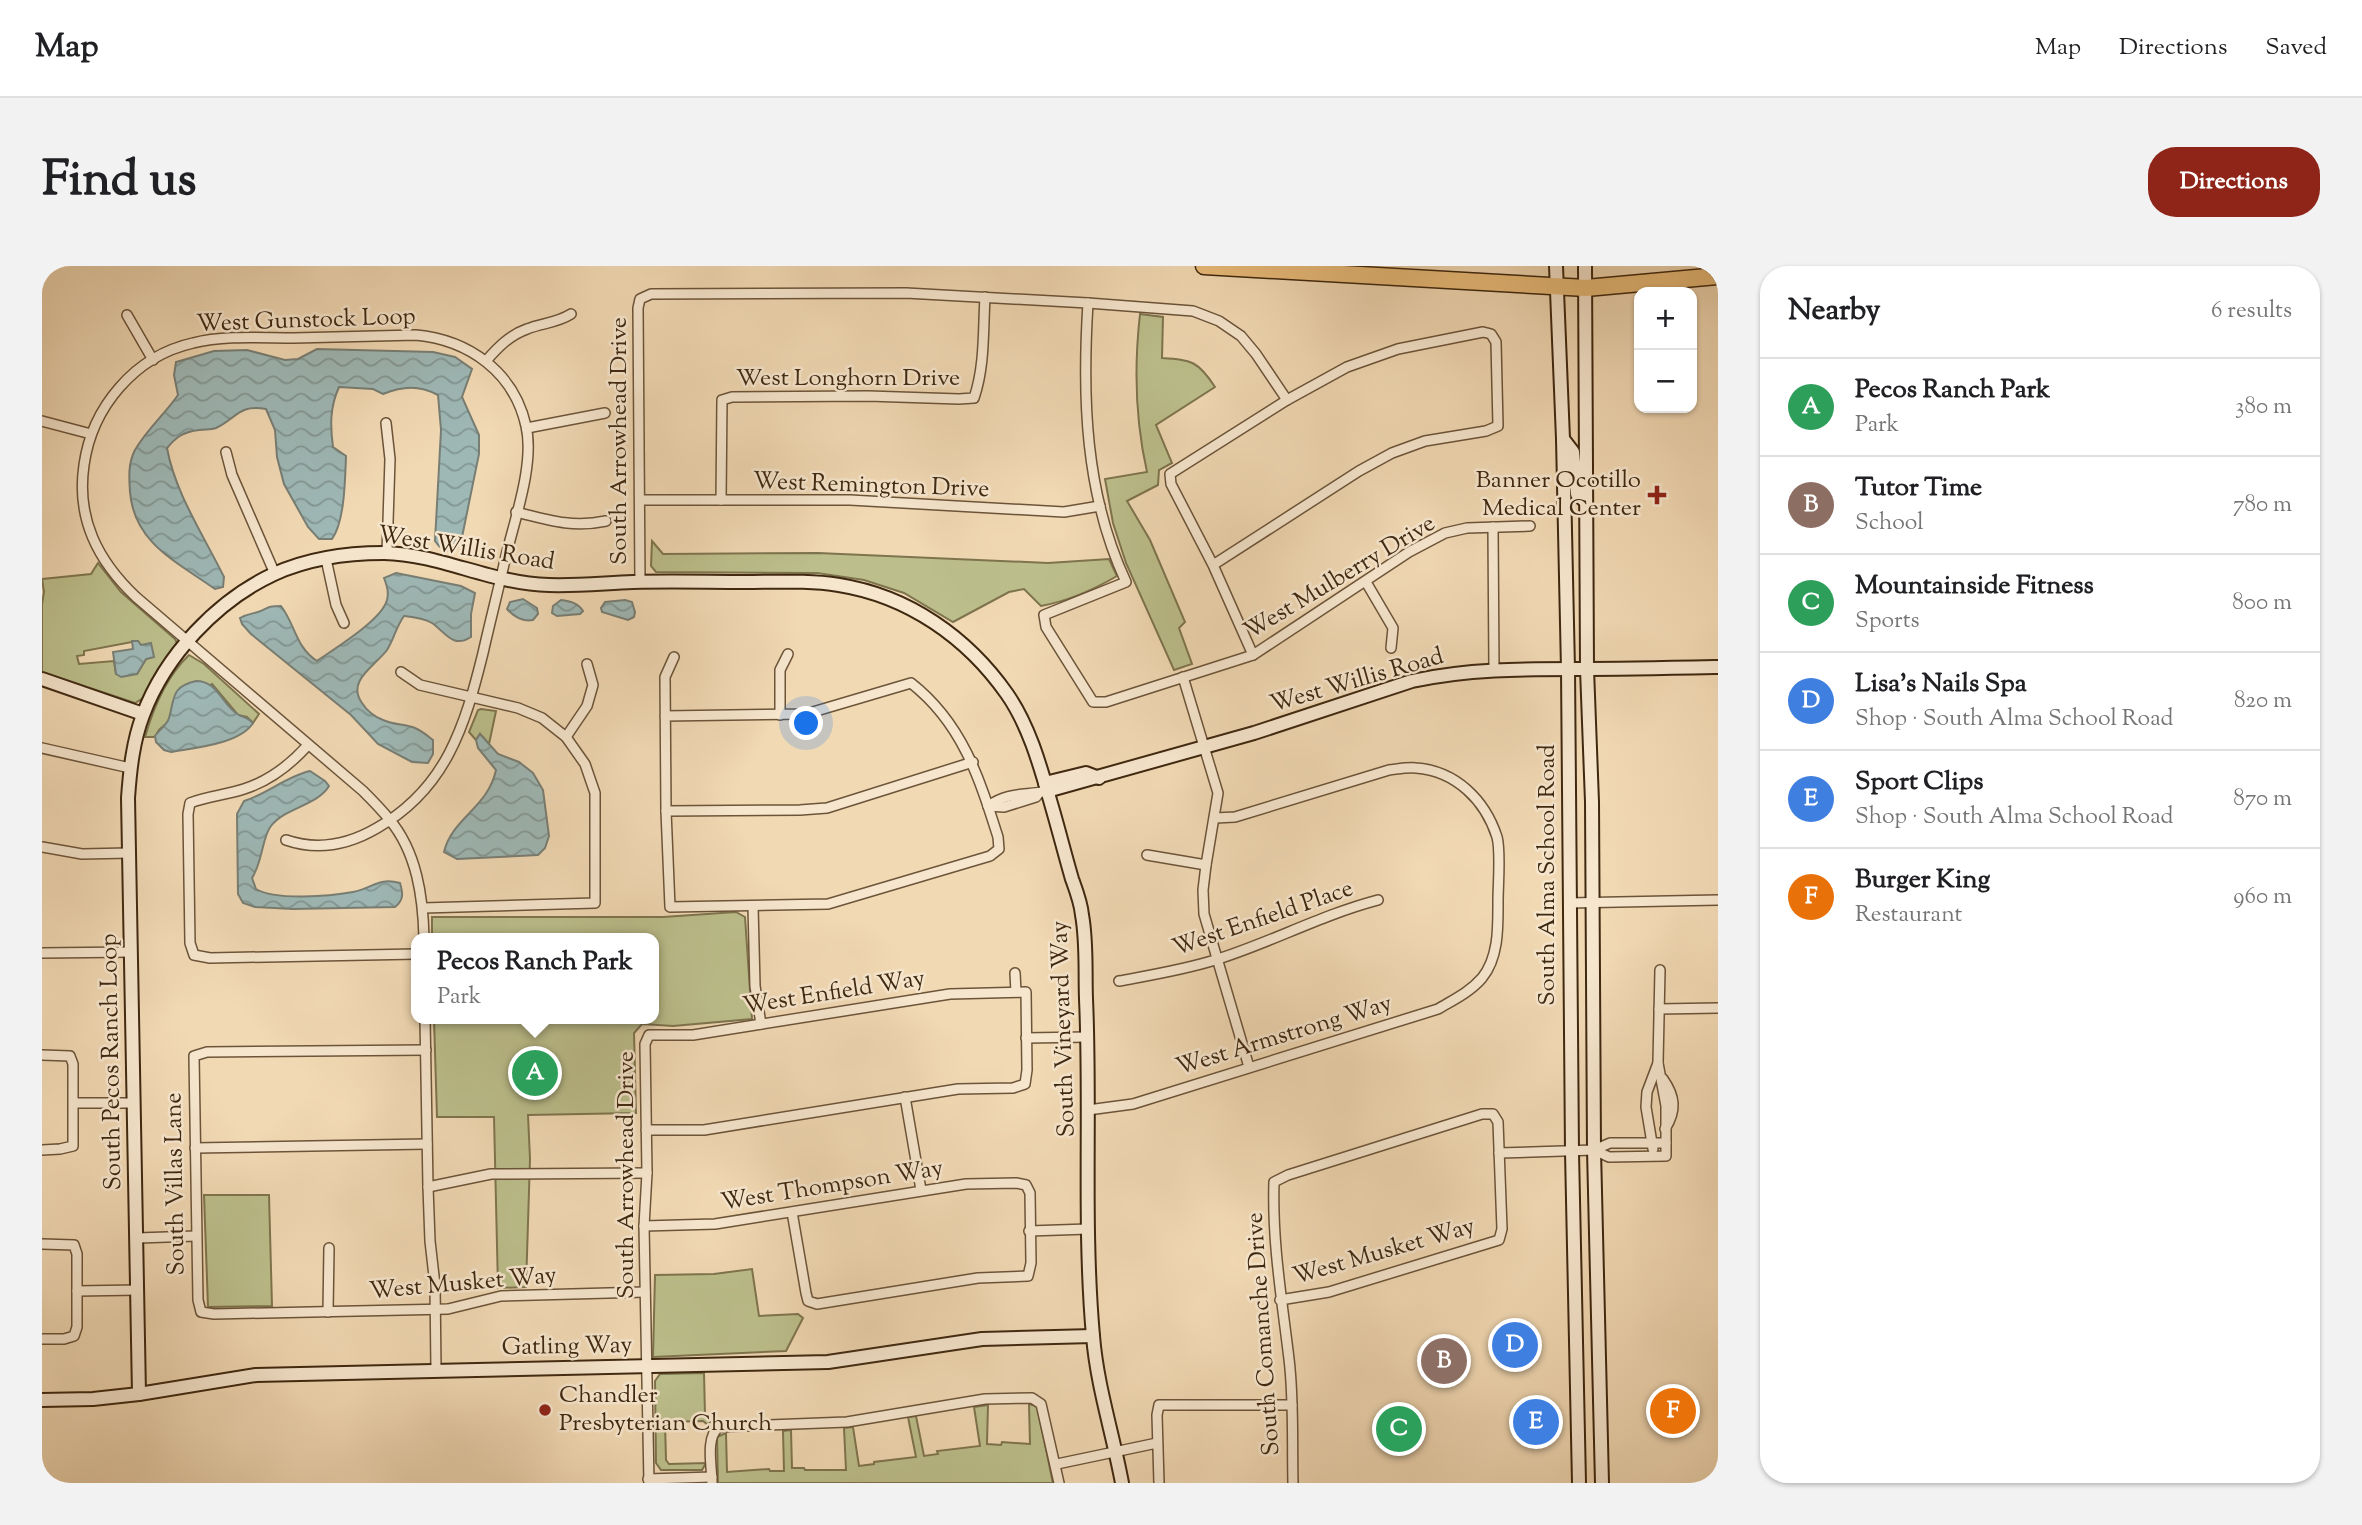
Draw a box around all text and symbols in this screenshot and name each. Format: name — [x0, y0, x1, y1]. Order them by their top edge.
text: Map — [35, 24, 99, 72]
text: Map — [2035, 31, 2081, 65]
text: Directions — [2119, 31, 2227, 65]
text: Saved — [2265, 31, 2327, 65]
text: Find us — [42, 147, 196, 217]
button: Directions — [2148, 147, 2320, 217]
map controls — [1634, 287, 1697, 413]
button: + — [1634, 287, 1697, 350]
text: Nearby — [1788, 290, 1880, 333]
text: 6 results — [2211, 295, 2292, 328]
street label: West Gunstock Loop — [196, 300, 416, 342]
street label: South Arrowhead Drive — [603, 317, 637, 565]
button: − — [1634, 350, 1697, 413]
street label: West Longhorn Drive — [736, 362, 960, 396]
text: Pecos Ranch Park — [1855, 372, 2050, 409]
text: A — [1802, 391, 1820, 424]
text: 380 m — [2235, 391, 2292, 424]
text: Park — [1855, 409, 1899, 442]
place label: Banner Ocotillo Medical Center — [1476, 464, 1641, 526]
street label: West Remington Drive — [752, 465, 990, 507]
text: Tutor Time — [1855, 470, 1982, 507]
marker: Banner Ocotillo Medical Center — [1647, 485, 1667, 505]
text: B — [1804, 489, 1818, 522]
text: 780 m — [2233, 489, 2292, 522]
street label: West Mulberry Drive — [1238, 507, 1442, 649]
text: School — [1855, 507, 1924, 540]
street label: West Willis Road — [375, 518, 557, 580]
text: Mountainside Fitness — [1855, 568, 2094, 605]
text: C — [1802, 587, 1820, 620]
text: 800 m — [2232, 587, 2292, 620]
text: Sports — [1855, 605, 1920, 638]
street label: West Willis Road — [1266, 640, 1448, 722]
text: Lisa's Nails Spa — [1855, 666, 2027, 703]
text: D — [1802, 685, 1820, 718]
text: 820 m — [2234, 685, 2292, 718]
text: Shop · South Alma School Road — [1855, 703, 2173, 736]
your location — [789, 706, 823, 740]
street label: South Alma School Road — [1531, 744, 1565, 1006]
text: Sport Clips — [1855, 764, 1983, 801]
text: E — [1804, 783, 1818, 816]
text: 870 m — [2233, 783, 2292, 816]
text: Shop · South Alma School Road — [1855, 801, 2173, 834]
text: Burger King — [1855, 862, 1990, 899]
street label: West Enfield Place — [1168, 872, 1358, 966]
text: F — [1805, 881, 1817, 914]
text: 960 m — [2233, 881, 2292, 914]
text: Restaurant — [1855, 899, 1962, 932]
street label: South Vineyard Way — [1043, 920, 1085, 1138]
street label: South Pecos Ranch Loop — [93, 933, 131, 1191]
popup — [411, 933, 659, 1024]
text: Pecos Ranch Park — [437, 944, 633, 981]
street label: West Enfield Way — [740, 962, 928, 1024]
text: Park — [437, 981, 481, 1014]
street label: West Armstrong Way — [1172, 987, 1396, 1085]
pin: A — [512, 1047, 558, 1099]
street label: South Arrowhead Drive — [610, 1051, 644, 1299]
street label: South Villas Lane — [157, 1092, 195, 1276]
street label: West Thompson Way — [718, 1152, 946, 1220]
street label: West Musket Way — [1289, 1210, 1479, 1294]
street label: South Comanche Drive — [1239, 1211, 1289, 1457]
street label: West Musket Way — [368, 1259, 558, 1309]
pin: D — [1492, 1319, 1538, 1371]
street label: Gatling Way — [501, 1329, 633, 1365]
pin: B — [1421, 1335, 1467, 1387]
place label: Chandler Presbyterian Church — [559, 1379, 772, 1441]
pin: F — [1650, 1385, 1696, 1437]
pin: E — [1513, 1396, 1559, 1448]
marker: Chandler Presbyterian Church — [537, 1402, 553, 1418]
pin: C — [1376, 1403, 1422, 1455]

